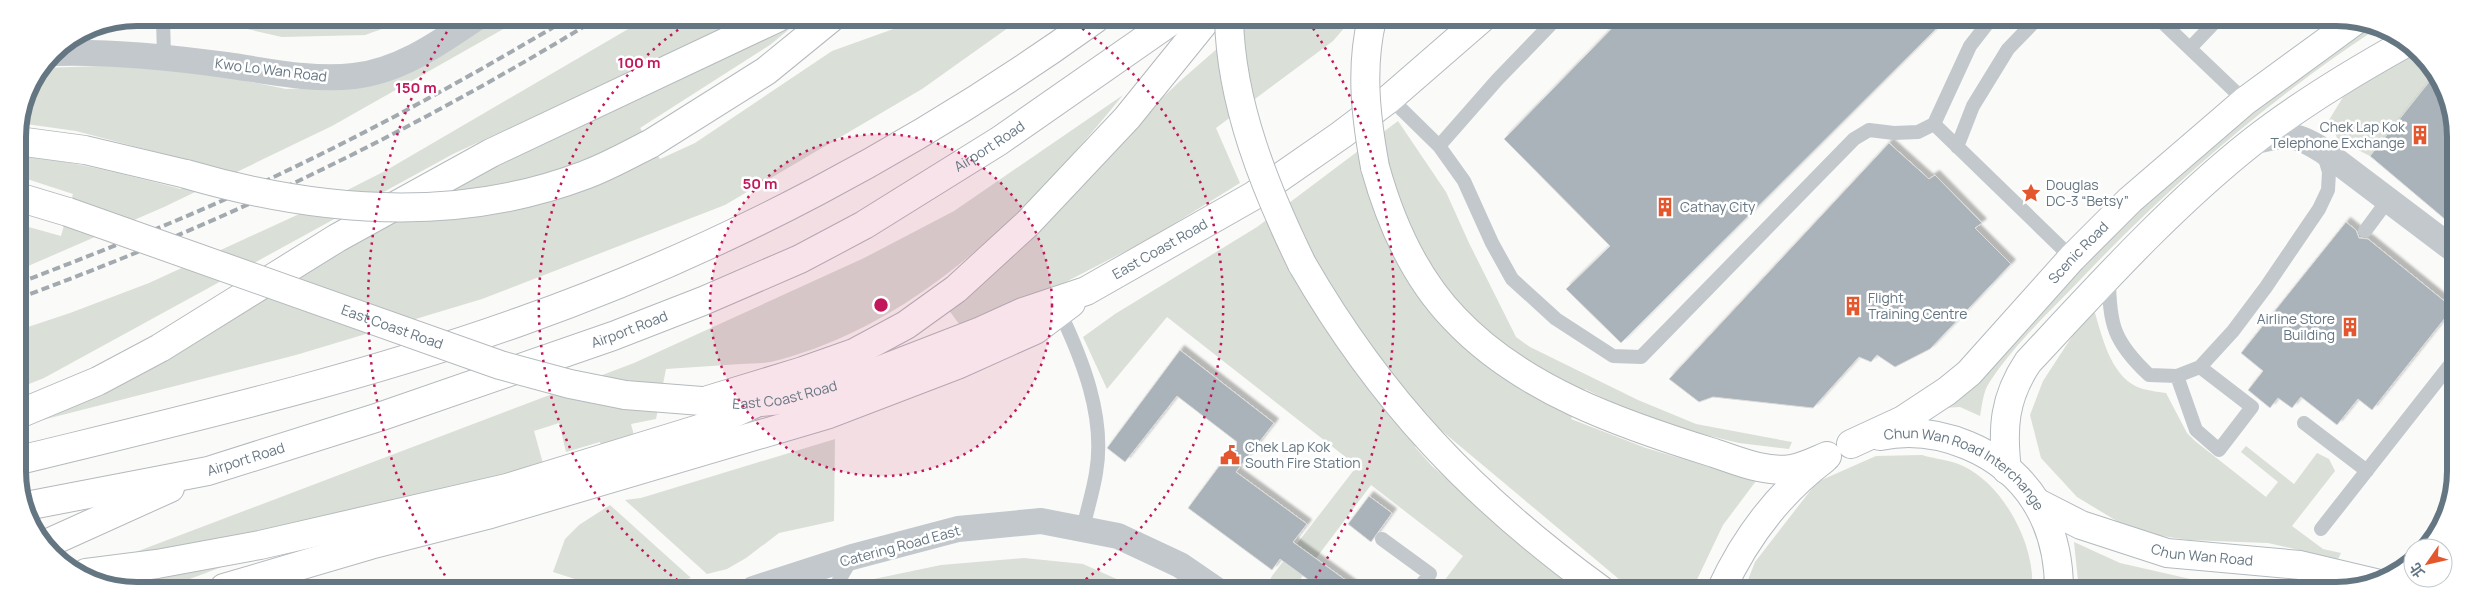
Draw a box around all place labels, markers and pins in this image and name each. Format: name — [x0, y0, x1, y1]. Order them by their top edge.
place label: Chek Lap Kok Telephone Exchange — [2271, 117, 2406, 152]
building icon: Chek Lap Kok Telephone Exchange — [2409, 124, 2431, 146]
place label: Douglas DC-3 “Betsy” — [2046, 175, 2129, 210]
place icon: Douglas DC-3 “Betsy” — [2020, 182, 2042, 204]
building icon: Cathay City — [1654, 196, 1676, 218]
place label: Cathay City — [1680, 197, 1756, 216]
place label: Flight Training Centre — [1868, 288, 1967, 323]
building icon: Flight Training Centre — [1842, 295, 1864, 317]
centre of rings — [872, 296, 890, 314]
place label: Airline Store Building — [2257, 309, 2335, 344]
building icon: Airline Store Building — [2339, 316, 2361, 338]
place label: Chek Lap Kok South Fire Station — [1245, 437, 1361, 472]
public building icon: Chek Lap Kok South Fire Station — [1219, 444, 1241, 466]

